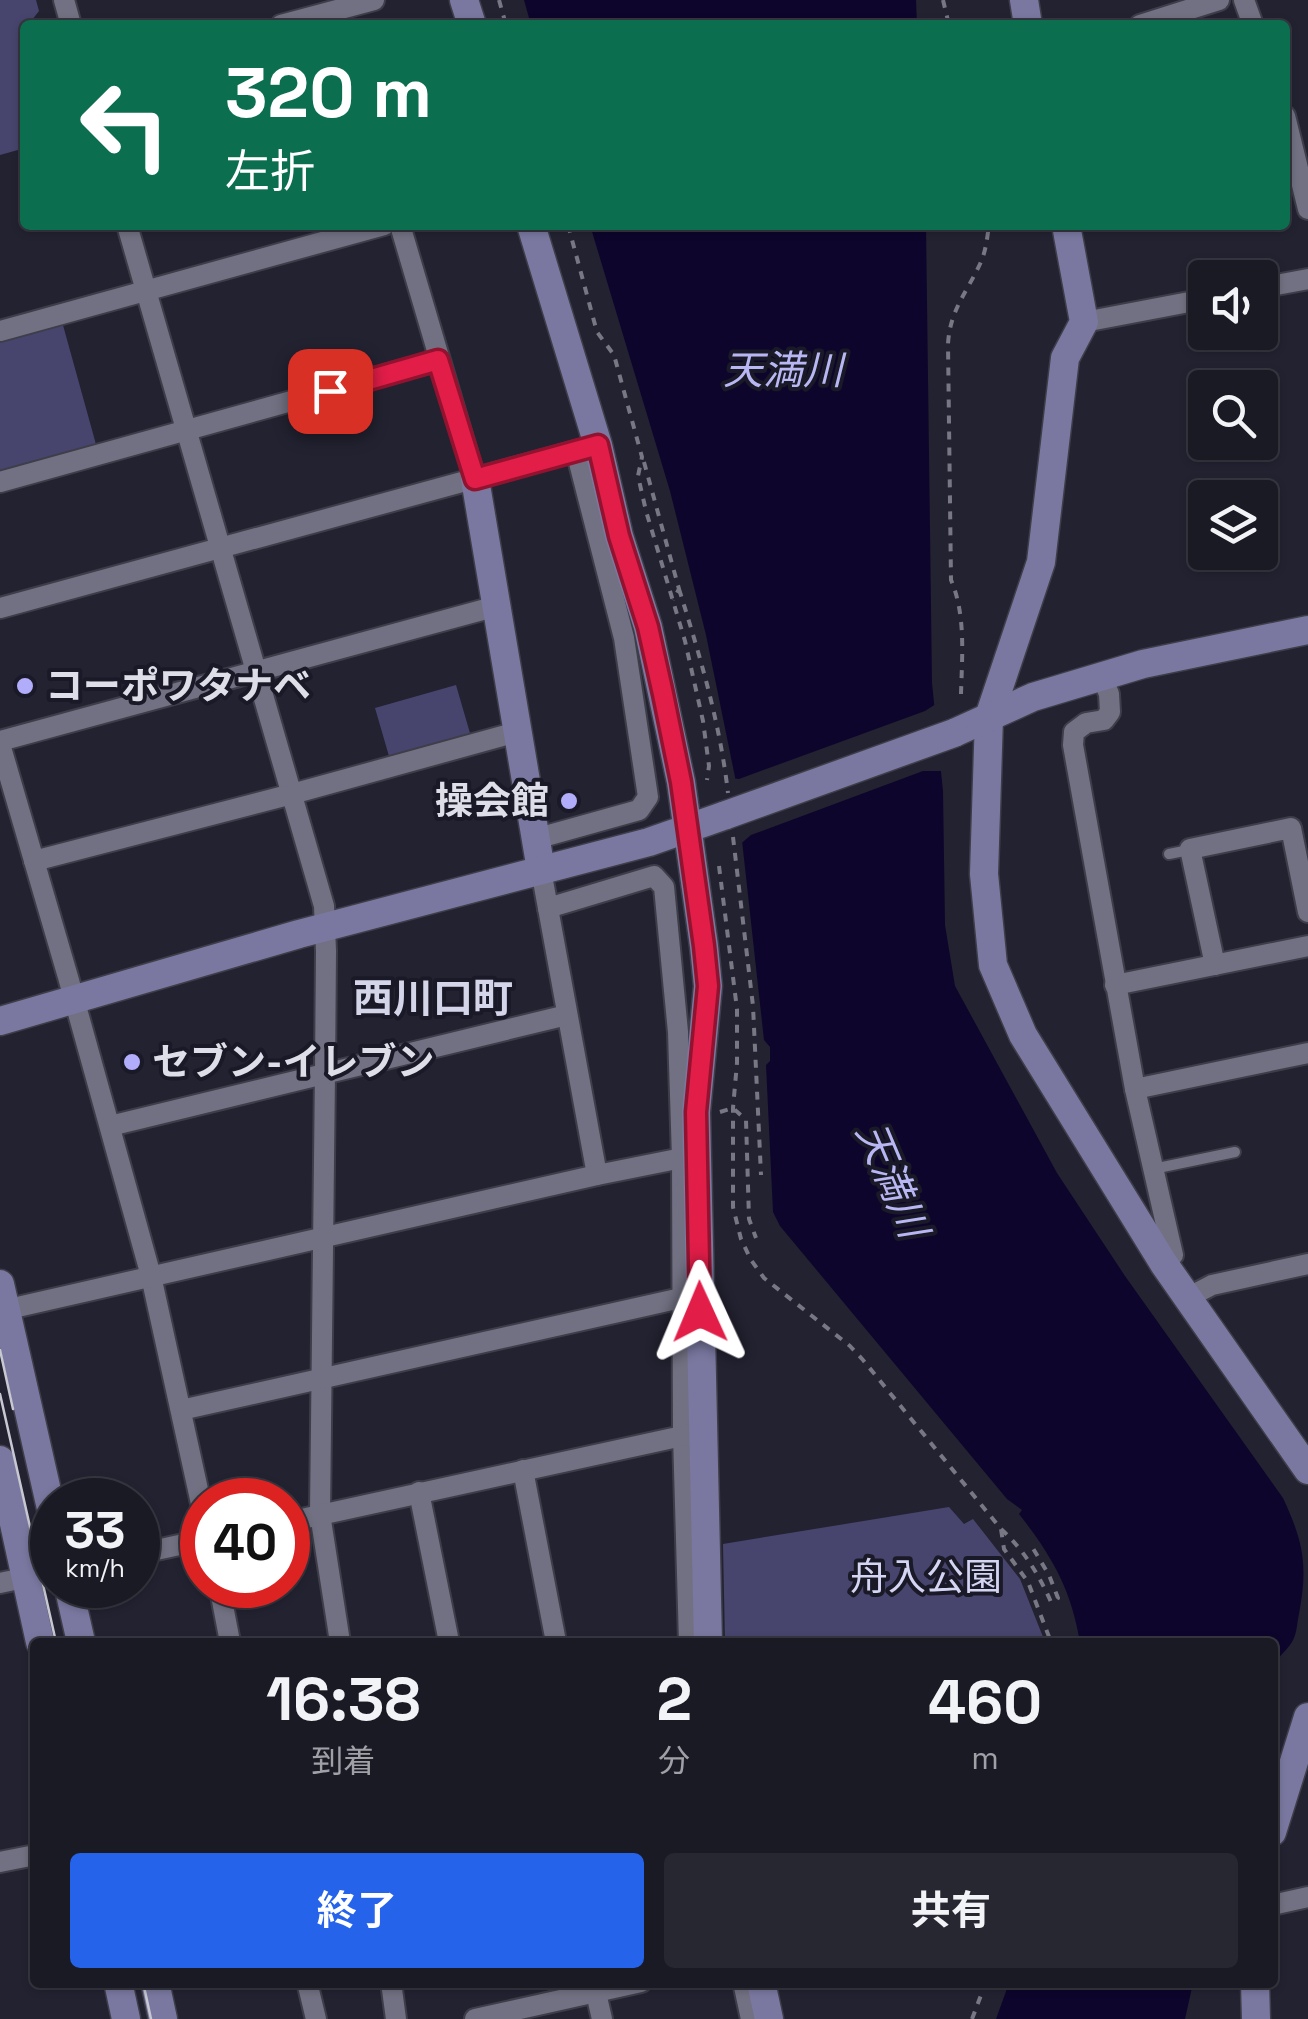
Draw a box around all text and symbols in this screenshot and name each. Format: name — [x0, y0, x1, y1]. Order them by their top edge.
text: 320 m — [225, 48, 432, 137]
icon: left — [60, 60, 190, 190]
text: 左折 — [225, 143, 315, 200]
map controls — [1188, 260, 1278, 570]
button: sound — [1188, 260, 1278, 350]
water label: 天満川 — [723, 345, 847, 396]
pin — [288, 349, 373, 434]
icon: arrive — [303, 364, 358, 419]
button: search — [1188, 370, 1278, 460]
button: layers — [1188, 480, 1278, 570]
place label: コーポワタナベ — [45, 662, 311, 710]
marker: コーポワタナベ — [14, 675, 36, 697]
place label: 操会館 — [435, 777, 549, 825]
marker: 操会館 — [558, 790, 580, 812]
district label: 西川口町 — [353, 973, 513, 1024]
place label: セブン-イレブン — [152, 1038, 434, 1086]
marker: セブン-イレブン — [121, 1051, 143, 1073]
water label: 天満川 — [845, 1115, 940, 1249]
position arrow — [648, 1260, 752, 1364]
speed limit sign: 40 — [180, 1478, 310, 1608]
text: 33 — [65, 1499, 125, 1563]
text: km/h — [65, 1552, 125, 1584]
park label: 舟入公園 — [850, 1553, 1002, 1601]
text: 16:38 — [266, 1661, 420, 1738]
text: 2 — [656, 1661, 692, 1738]
text: 460 — [928, 1664, 1042, 1741]
text: m — [971, 1738, 999, 1778]
text: 到着 — [311, 1741, 375, 1781]
text: 分 — [658, 1741, 690, 1781]
button: 終了 — [70, 1853, 644, 1968]
button: 共有 — [664, 1853, 1238, 1968]

